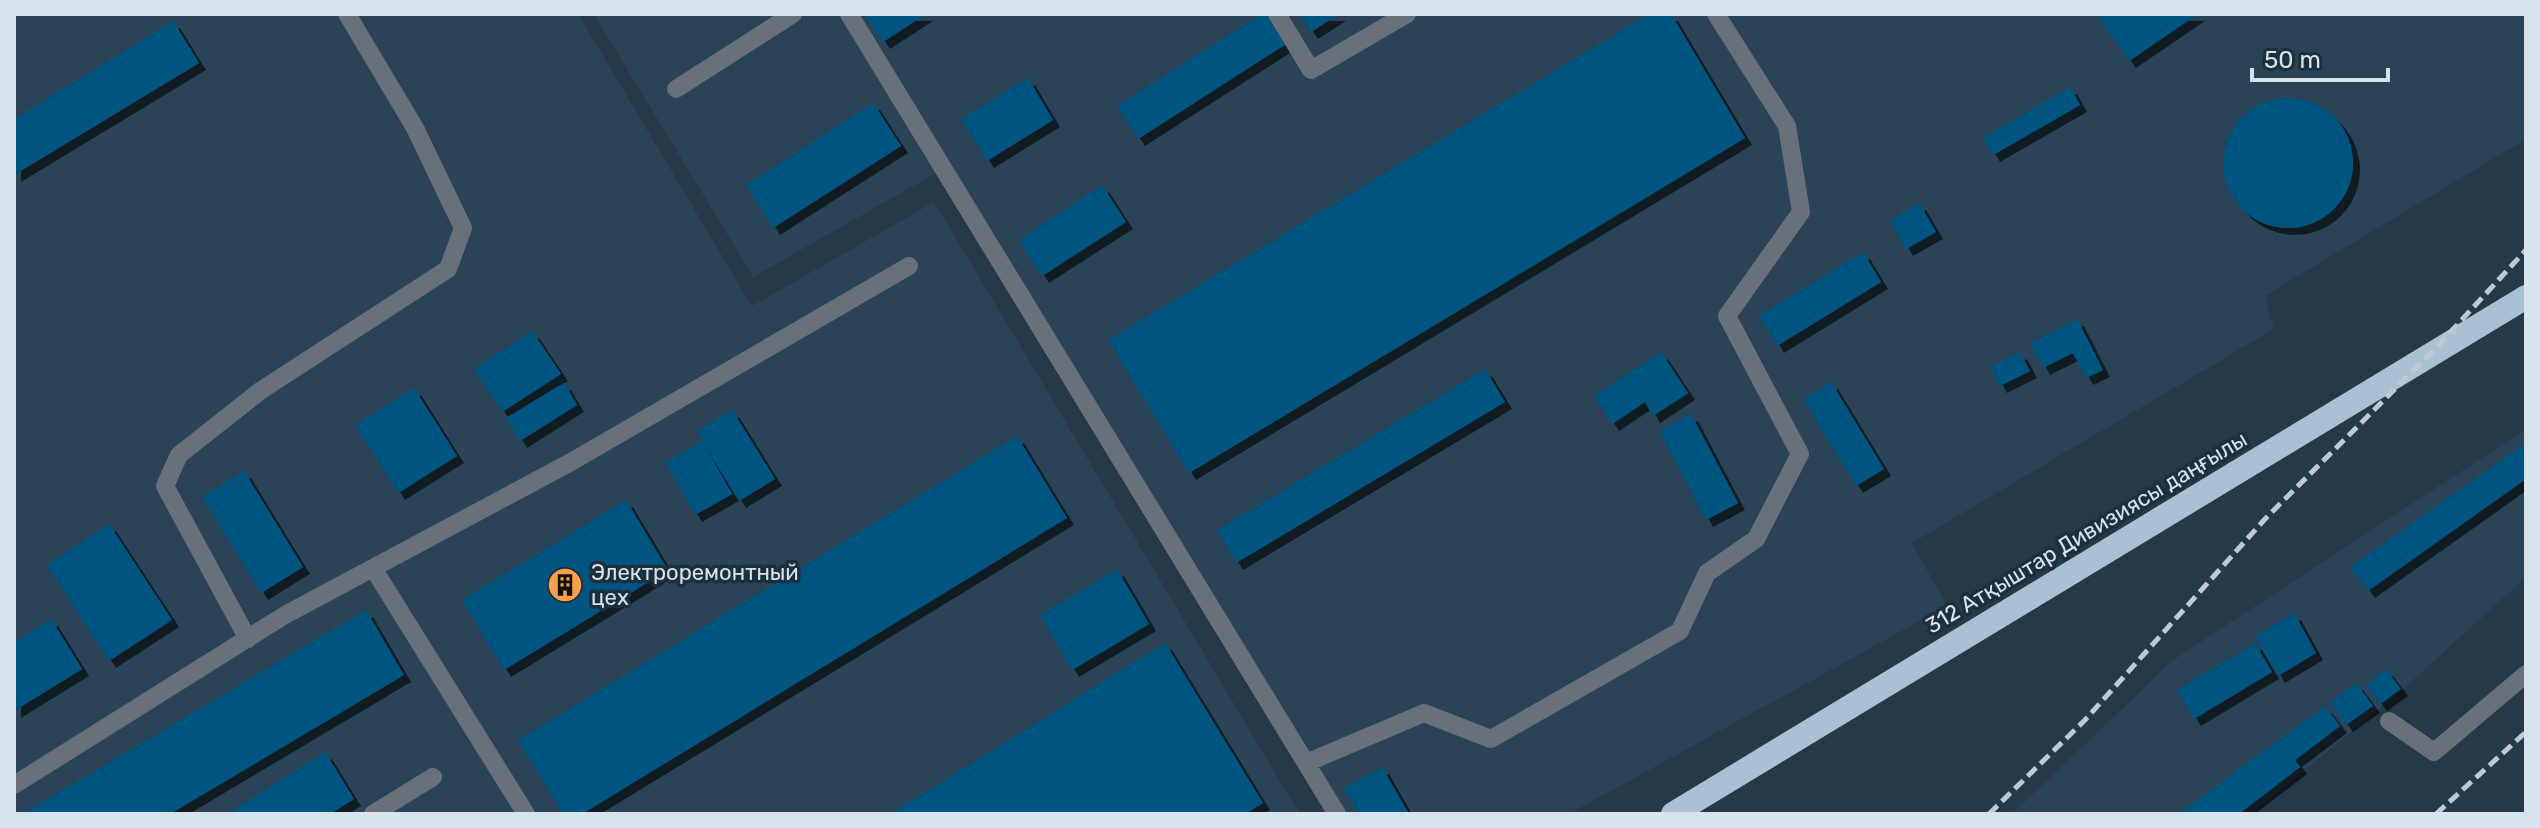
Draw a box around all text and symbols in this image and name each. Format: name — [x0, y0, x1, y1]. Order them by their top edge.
scale bar — [2252, 32, 2388, 82]
text: 50 m — [2264, 46, 2321, 74]
street label: 312 Атқыштар Дивизиясы даңғылы — [1921, 425, 2252, 639]
place label: Электроремонтный цех — [591, 559, 799, 611]
building icon: Электроремонтный цех — [546, 566, 584, 604]

